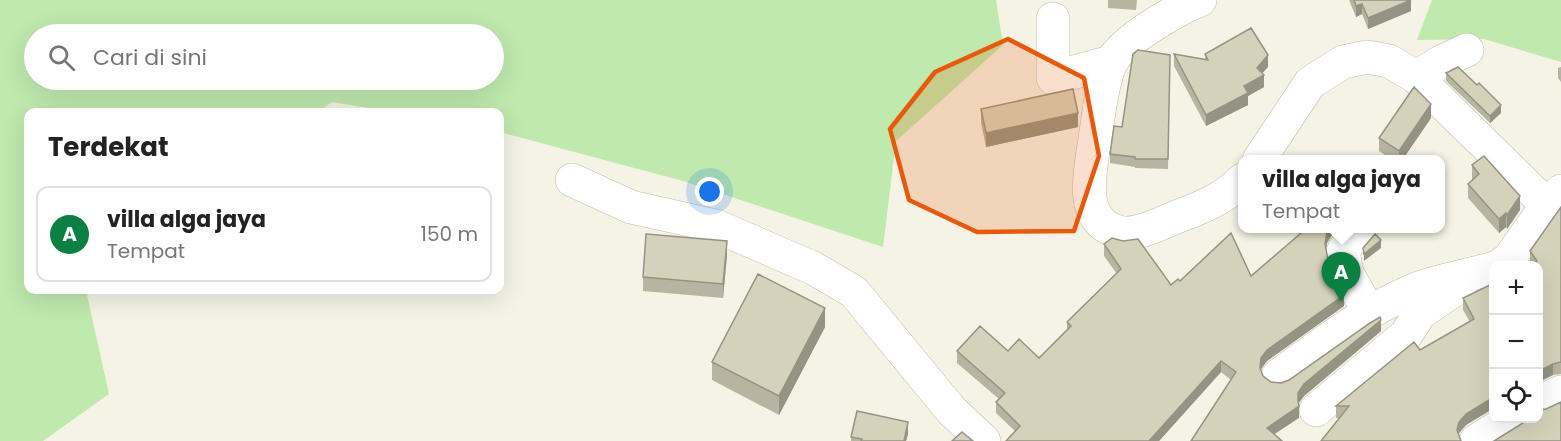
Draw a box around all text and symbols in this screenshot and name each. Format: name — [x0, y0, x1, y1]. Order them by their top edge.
search box — [24, 24, 504, 90]
icon: search — [45, 41, 78, 74]
text: Cari di sini — [93, 42, 207, 73]
text: Terdekat — [48, 129, 168, 165]
popup — [1238, 155, 1445, 233]
text: villa alga jaya — [1262, 164, 1421, 195]
your location — [695, 177, 724, 206]
text: Tempat — [1262, 197, 1340, 225]
text: villa alga jaya — [107, 204, 266, 235]
text: A — [62, 220, 77, 248]
text: 150 m — [421, 220, 478, 248]
text: Tempat — [107, 237, 185, 265]
pin: A — [1322, 252, 1360, 302]
map controls — [1489, 261, 1543, 423]
button: + — [1489, 261, 1543, 315]
button: − — [1489, 315, 1543, 369]
button: locate — [1489, 369, 1543, 423]

